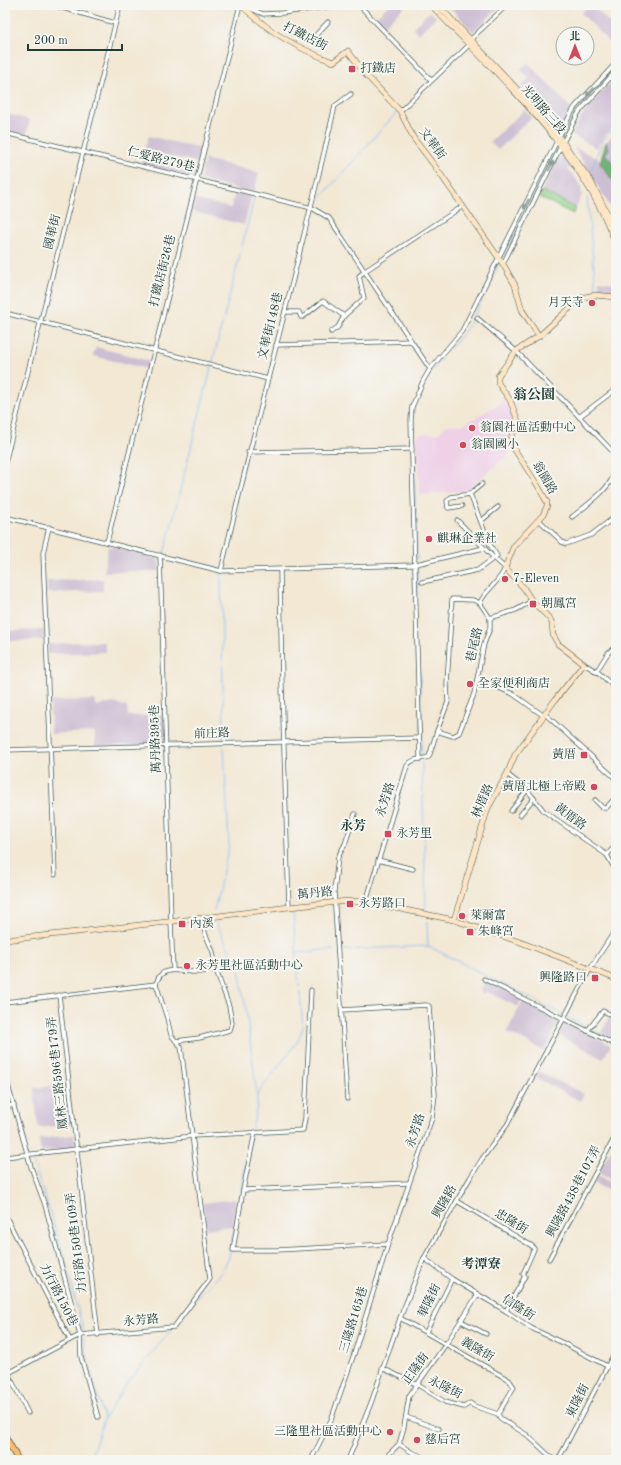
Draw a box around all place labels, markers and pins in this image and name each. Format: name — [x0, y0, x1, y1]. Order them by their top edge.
place label: 打鐵店 — [360, 61, 396, 75]
marker: 打鐵店 — [347, 64, 357, 74]
place label: 月天寺 — [548, 295, 584, 309]
marker: 月天寺 — [587, 298, 597, 308]
place label: 翁園社區活動中心 — [480, 420, 576, 434]
marker: 翁園社區活動中心 — [467, 423, 477, 433]
place label: 翁園國小 — [471, 437, 519, 451]
marker: 翁園國小 — [458, 440, 468, 450]
place label: 麒琳企業社 — [437, 531, 497, 545]
marker: 麒琳企業社 — [424, 534, 434, 544]
place label: 7-Eleven — [513, 573, 560, 585]
marker: 7-Eleven — [500, 574, 510, 584]
place label: 朝鳳宮 — [541, 596, 577, 610]
marker: 朝鳳宮 — [528, 599, 538, 609]
place label: 全家便利商店 — [478, 676, 550, 690]
marker: 全家便利商店 — [465, 679, 475, 689]
place label: 黃厝 — [552, 747, 576, 761]
marker: 黃厝 — [579, 750, 589, 760]
place label: 黃厝北極上帝殿 — [502, 779, 586, 793]
marker: 黃厝北極上帝殿 — [589, 782, 599, 792]
place label: 永芳里 — [396, 826, 432, 840]
marker: 永芳里 — [383, 829, 393, 839]
place label: 永芳路口 — [358, 896, 406, 910]
marker: 永芳路口 — [345, 899, 355, 909]
place label: 萊爾富 — [470, 908, 506, 922]
marker: 萊爾富 — [457, 911, 467, 921]
place label: 內溪 — [190, 916, 214, 930]
marker: 內溪 — [177, 919, 187, 929]
place label: 朱峰宮 — [478, 924, 514, 938]
marker: 朱峰宮 — [465, 927, 475, 937]
place label: 永芳里社區活動中心 — [195, 958, 303, 972]
marker: 永芳里社區活動中心 — [182, 961, 192, 971]
place label: 興隆路口 — [539, 970, 587, 984]
marker: 興隆路口 — [590, 973, 600, 983]
place label: 三隆里社區活動中心 — [274, 1424, 382, 1438]
marker: 三隆里社區活動中心 — [385, 1427, 395, 1437]
place label: 慈后宮 — [425, 1432, 461, 1446]
marker: 慈后宮 — [412, 1435, 422, 1445]

